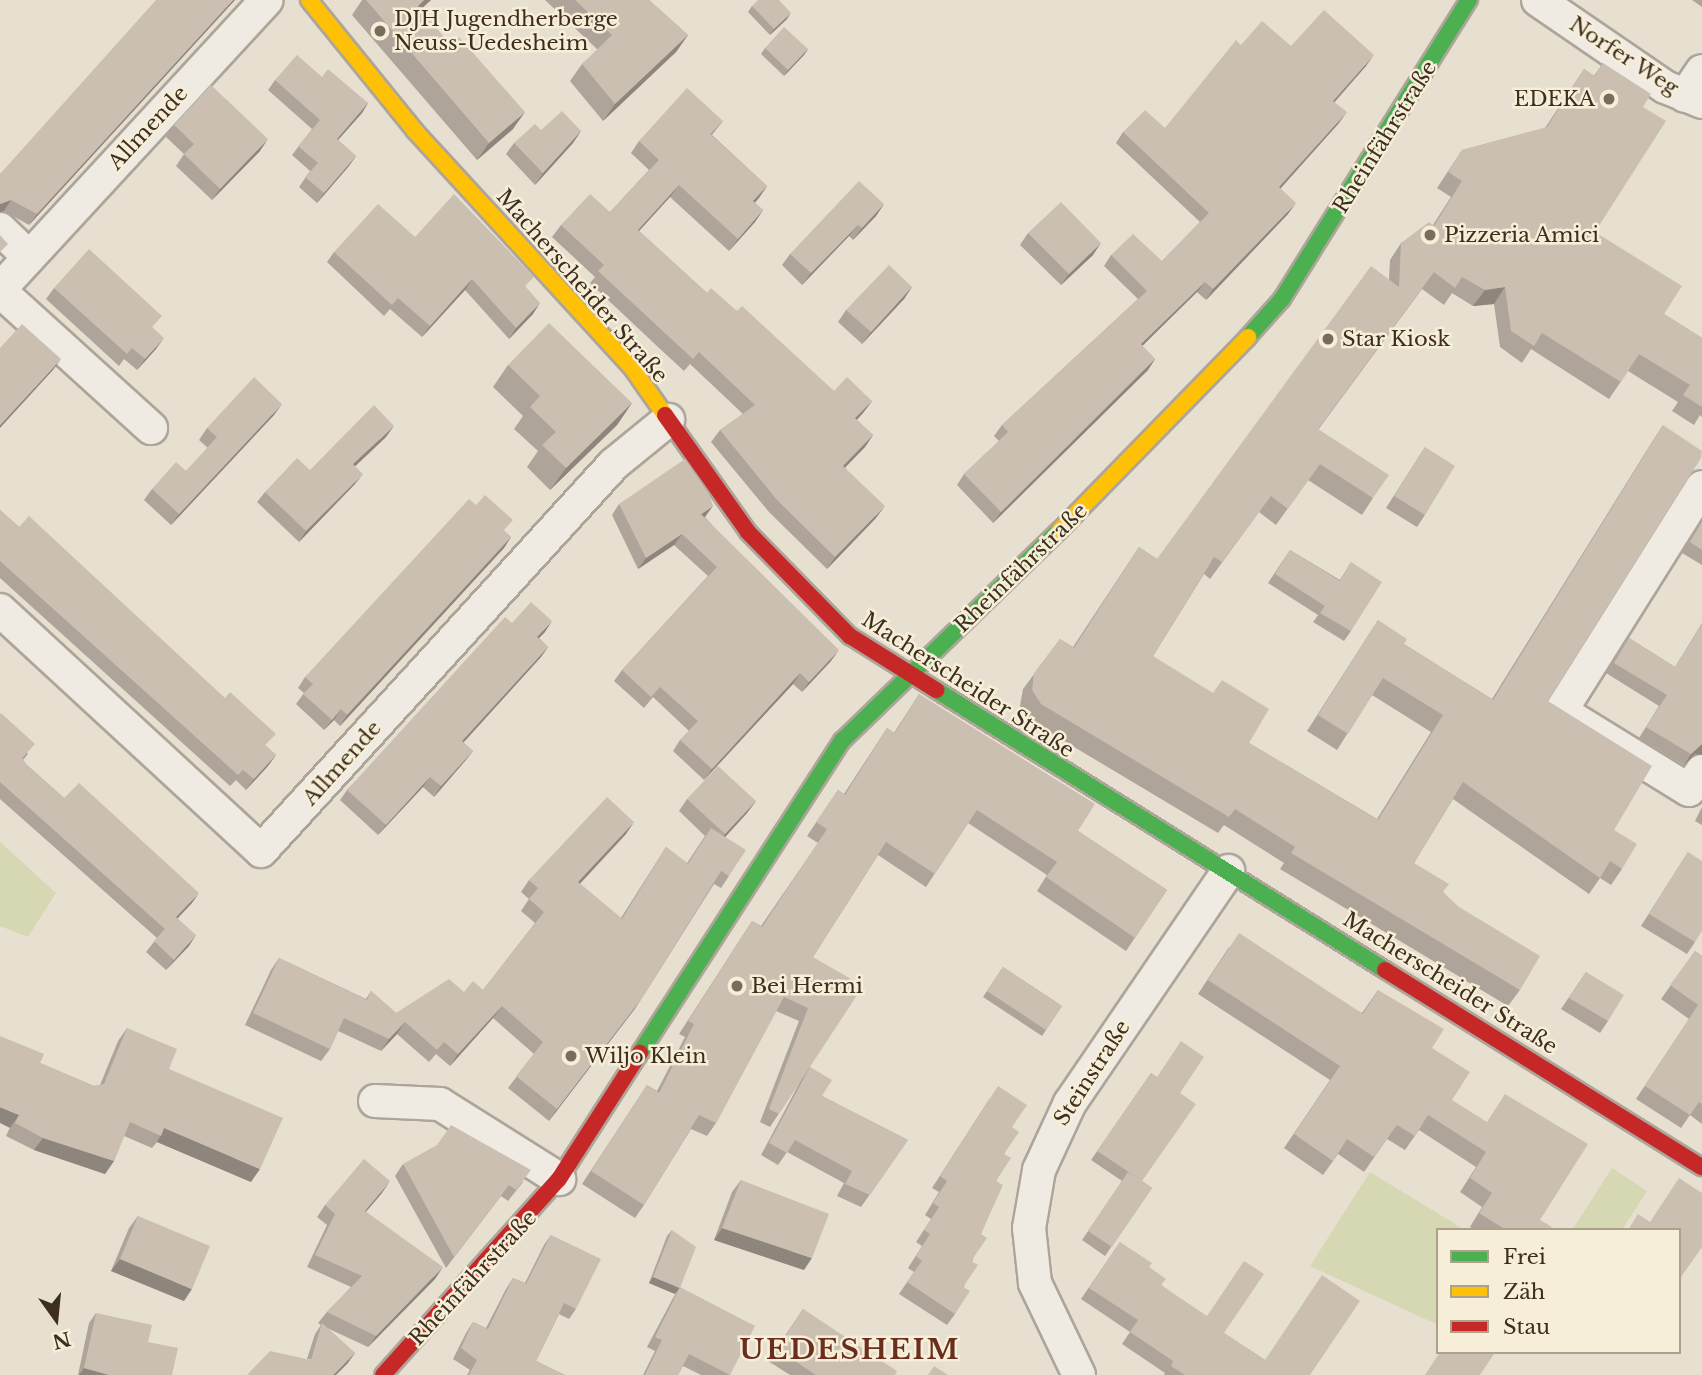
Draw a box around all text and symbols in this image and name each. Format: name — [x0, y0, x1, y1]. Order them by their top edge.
place label: DJH Jugendherberge Neuss-Uedesheim — [394, 6, 618, 56]
street label: Norfer Weg — [1564, 11, 1684, 101]
marker: DJH Jugendherberge Neuss-Uedesheim — [372, 23, 388, 39]
street label: Rheinfährstraße — [1328, 56, 1442, 218]
street label: Allmende — [103, 81, 193, 175]
place label: EDEKA — [1514, 86, 1595, 112]
marker: EDEKA — [1601, 91, 1617, 107]
street label: Macherscheider Straße — [491, 184, 673, 388]
place label: Pizzeria Amici — [1444, 222, 1600, 248]
marker: Pizzeria Amici — [1422, 227, 1438, 243]
place label: Star Kiosk — [1342, 326, 1451, 352]
marker: Star Kiosk — [1320, 331, 1336, 347]
street label: Rheinfährstraße — [949, 498, 1093, 638]
street label: Macherscheider Straße — [857, 607, 1079, 763]
street label: Allmende — [297, 716, 387, 810]
street label: Macherscheider Straße — [1338, 907, 1562, 1059]
place label: Bei Hermi — [751, 973, 863, 999]
marker: Bei Hermi — [729, 978, 745, 994]
street label: Steinstraße — [1049, 1016, 1135, 1130]
place label: Wiljo Klein — [585, 1043, 707, 1069]
marker: Wiljo Klein — [563, 1048, 579, 1064]
street label: Rheinfährstraße — [404, 1205, 542, 1351]
legend — [1436, 1228, 1681, 1354]
text: Frei — [1503, 1244, 1546, 1270]
text: Zäh — [1503, 1279, 1545, 1305]
north arrow — [21, 1284, 91, 1354]
text: Stau — [1503, 1314, 1550, 1340]
text: N — [50, 1326, 73, 1353]
district label: UEDESHEIM — [740, 1333, 960, 1367]

